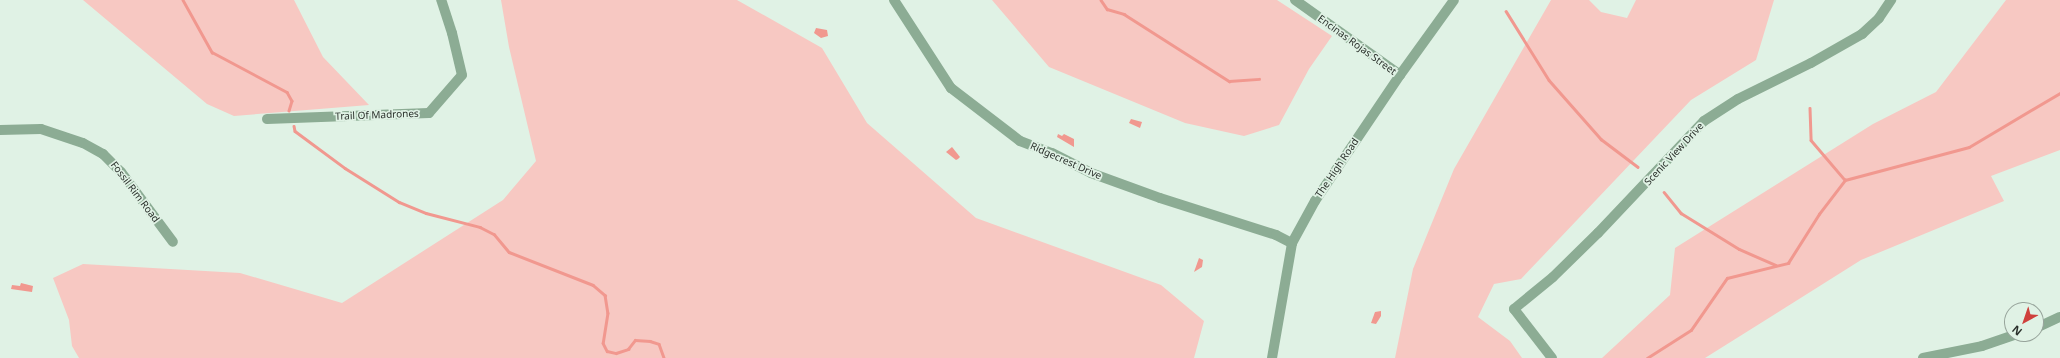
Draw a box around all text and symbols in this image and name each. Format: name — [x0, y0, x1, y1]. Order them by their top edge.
street label: Encinas Rojas Street — [1315, 12, 1399, 78]
street label: Trail Of Madrones — [335, 108, 419, 122]
street label: Scenic View Drive — [1642, 120, 1706, 188]
street label: The High Road — [1313, 136, 1361, 200]
street label: Ridgecrest Drive — [1028, 140, 1104, 182]
street label: Fossil Rim Road — [108, 159, 162, 225]
north arrow — [2004, 302, 2044, 342]
text: N — [2008, 322, 2025, 339]

